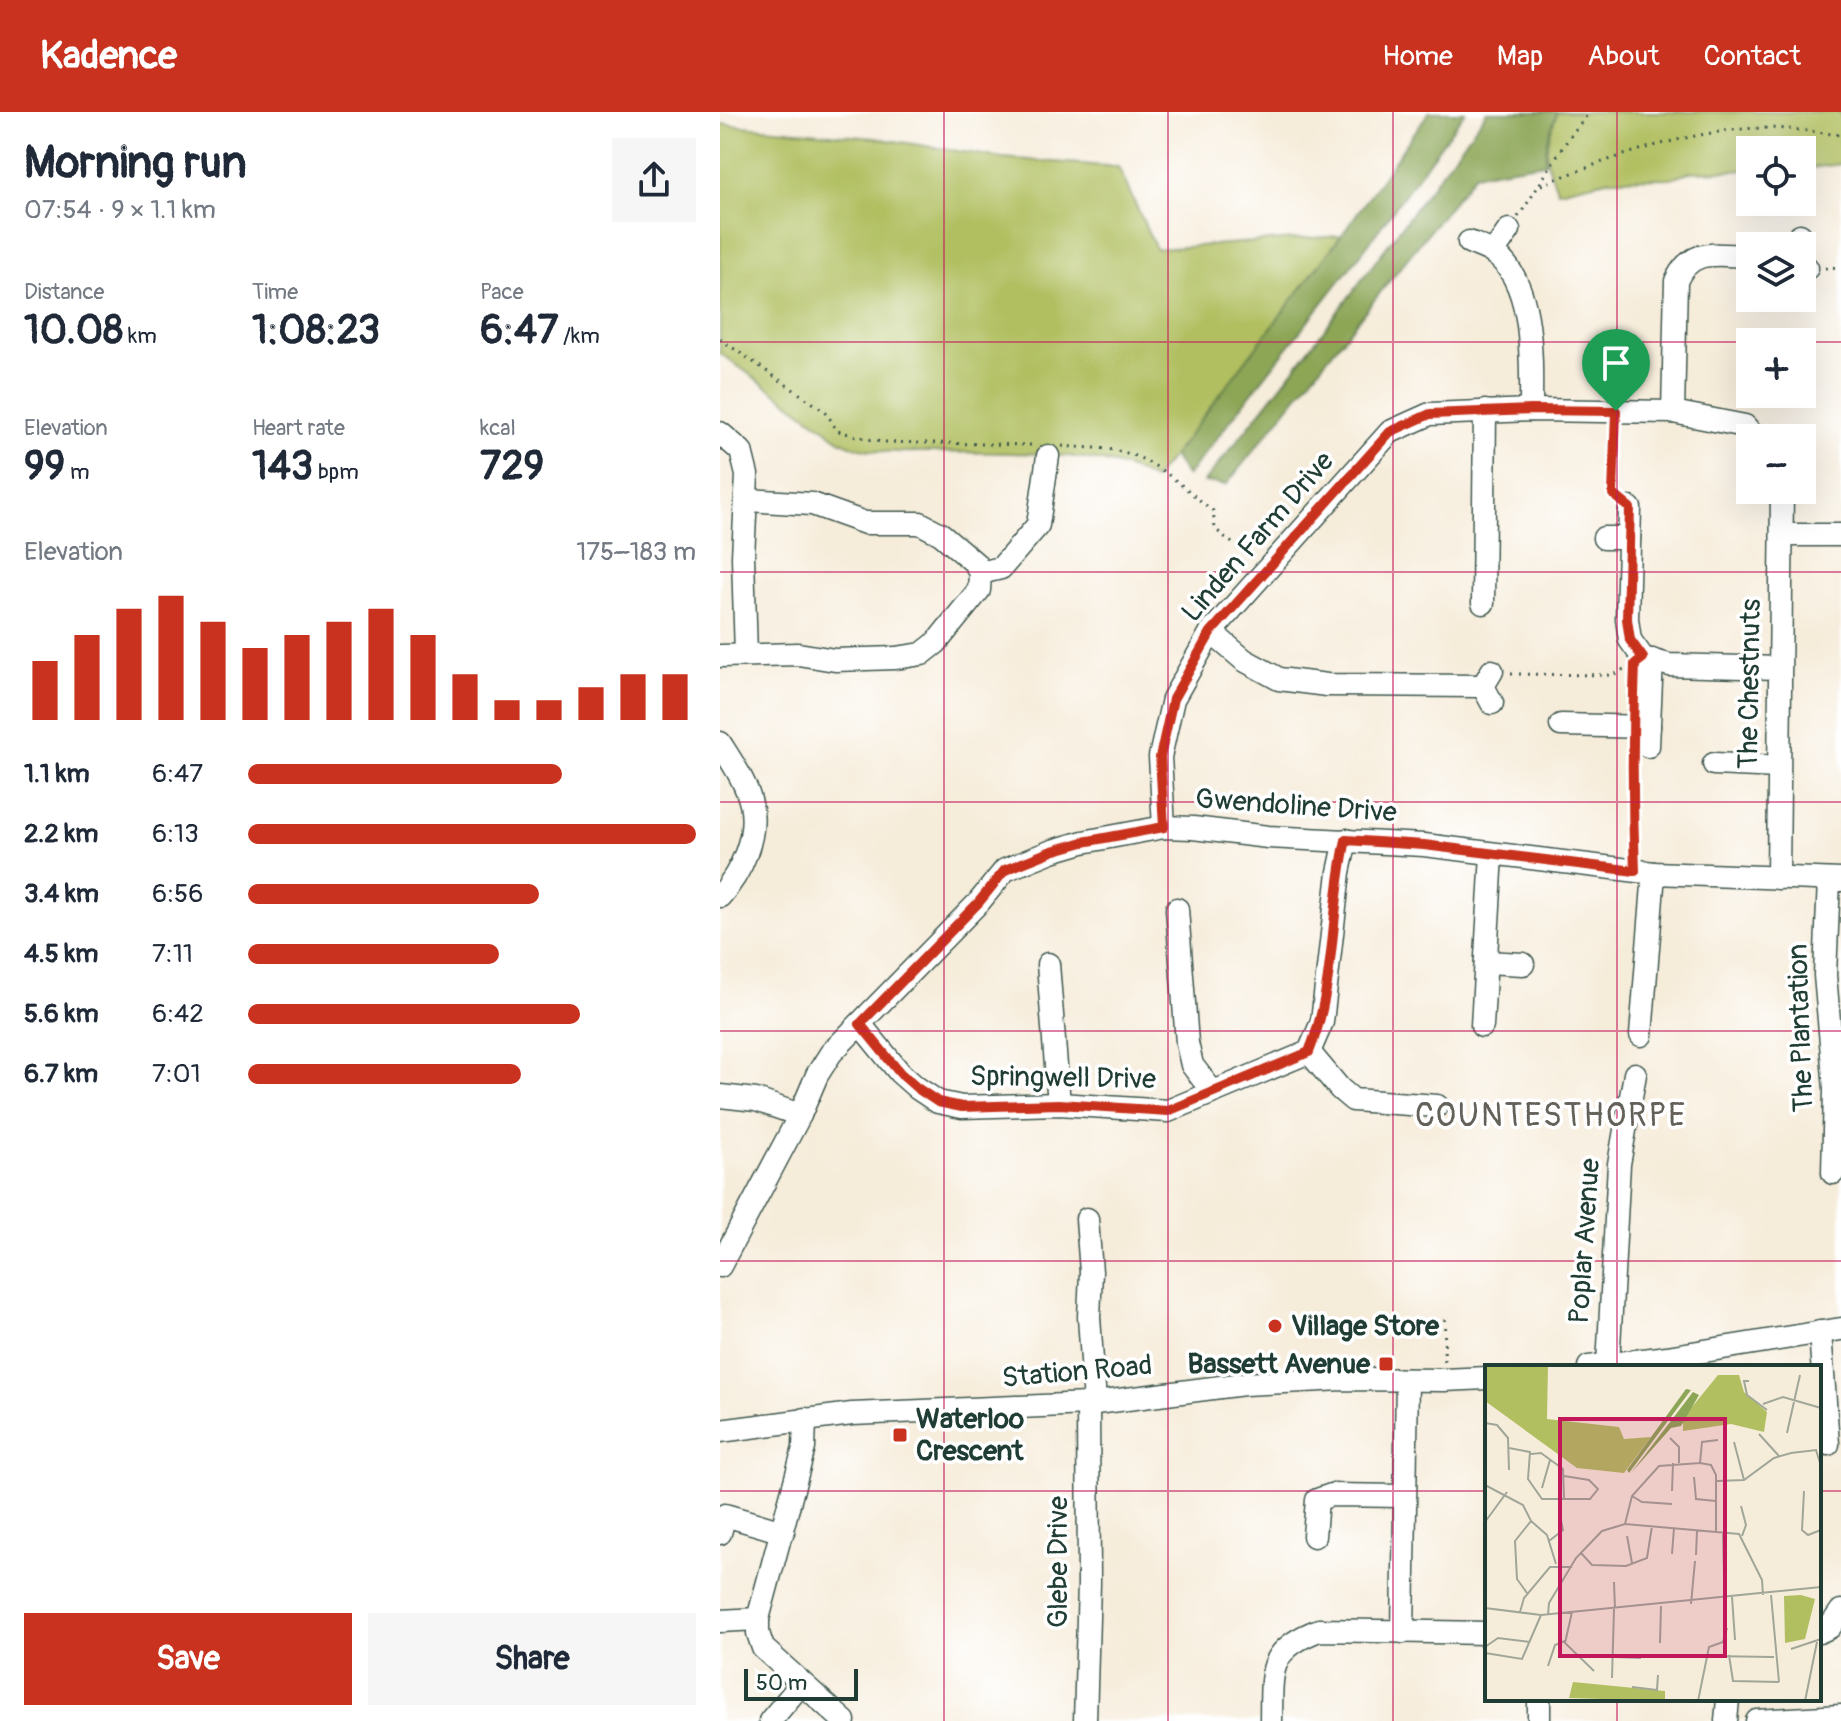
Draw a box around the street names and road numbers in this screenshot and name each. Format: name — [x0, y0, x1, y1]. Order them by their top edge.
street label: Linden Farm Drive — [1174, 444, 1342, 629]
street label: The Chestnuts — [1731, 598, 1769, 769]
street label: Gwendoline Drive — [1194, 782, 1398, 831]
street label: The Plantation — [1781, 943, 1821, 1113]
street label: Springwell Drive — [970, 1059, 1157, 1097]
street label: Poplar Avenue — [1562, 1157, 1608, 1325]
street label: Station Road — [1000, 1348, 1154, 1396]
street label: Glebe Drive — [1041, 1496, 1076, 1628]

